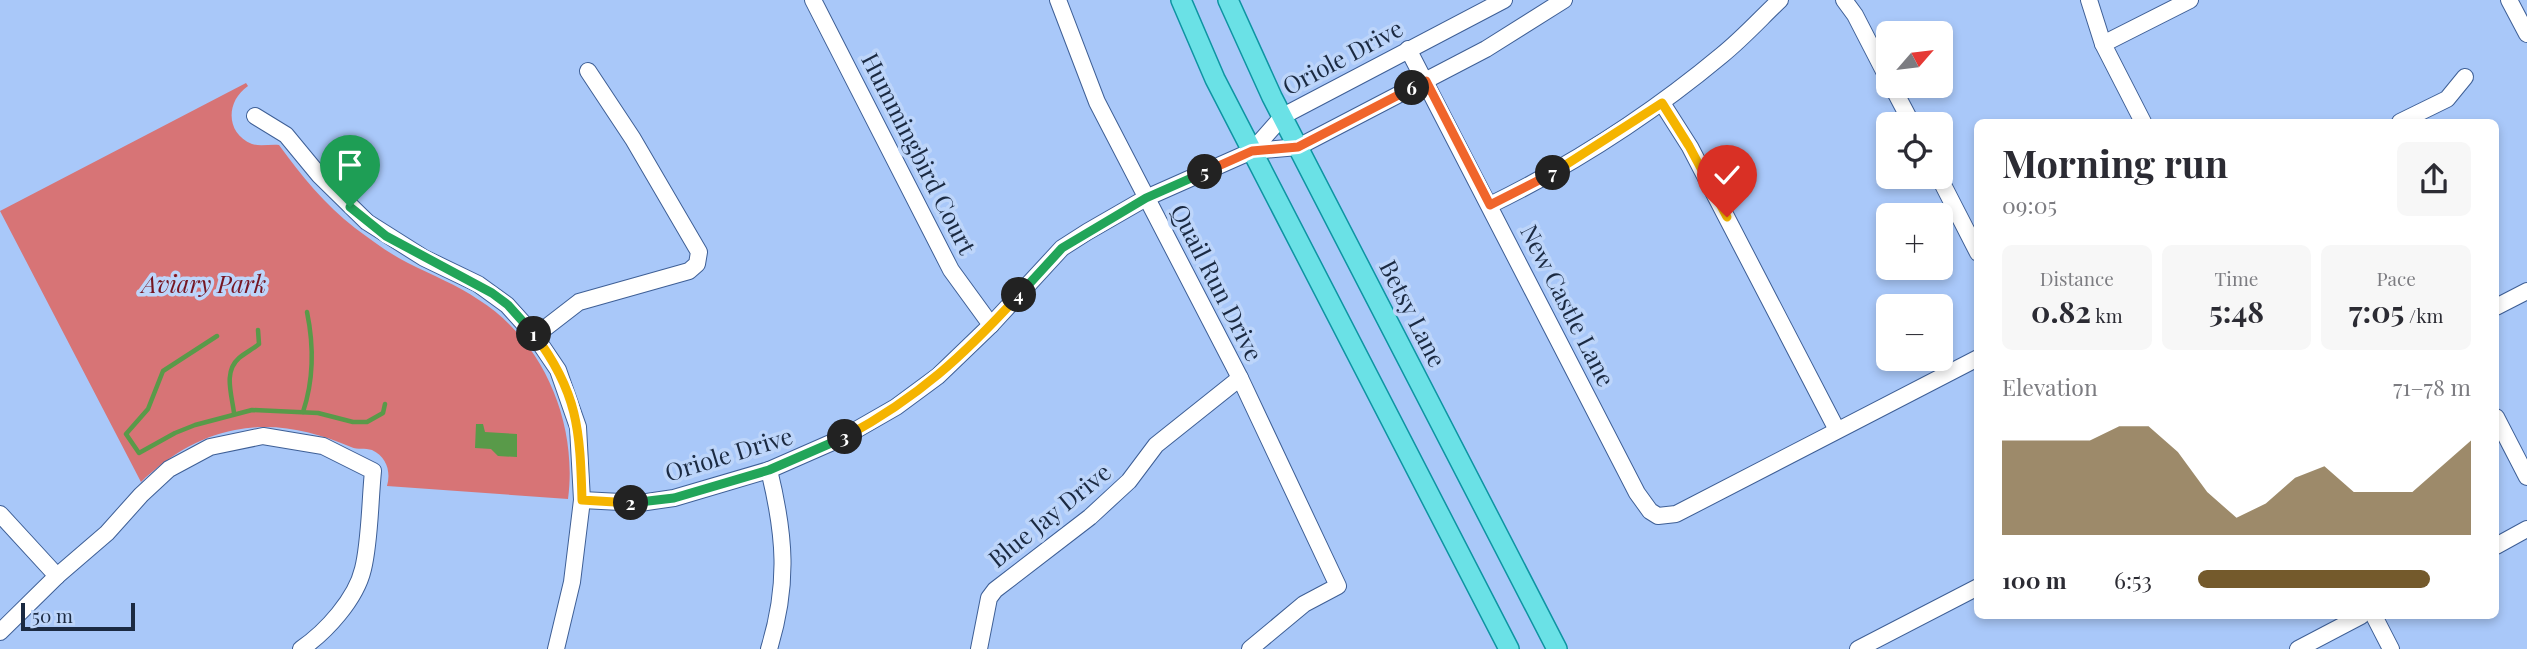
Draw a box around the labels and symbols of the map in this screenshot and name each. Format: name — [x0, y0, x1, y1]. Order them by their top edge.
street label: Oriole Drive — [1276, 11, 1408, 101]
north arrow — [1876, 21, 1953, 98]
street label: Hummingbird Court — [855, 47, 985, 260]
pin: 6 — [1394, 70, 1430, 106]
pin — [320, 135, 380, 207]
pin — [1697, 145, 1757, 217]
pin: 5 — [1188, 154, 1222, 190]
pin: 7 — [1536, 156, 1570, 190]
street label: Quail Run Drive — [1164, 198, 1271, 366]
street label: New Castle Lane — [1514, 219, 1623, 391]
street label: Betsy Lane — [1373, 254, 1454, 372]
park label: Aviary Park — [139, 267, 266, 299]
pin: 4 — [1002, 278, 1036, 312]
pin: 1 — [516, 316, 552, 352]
street label: Oriole Drive — [661, 419, 796, 488]
pin: 3 — [828, 420, 862, 454]
street label: Blue Jay Drive — [981, 455, 1117, 574]
pin: 2 — [614, 486, 648, 520]
scale bar — [21, 600, 135, 632]

